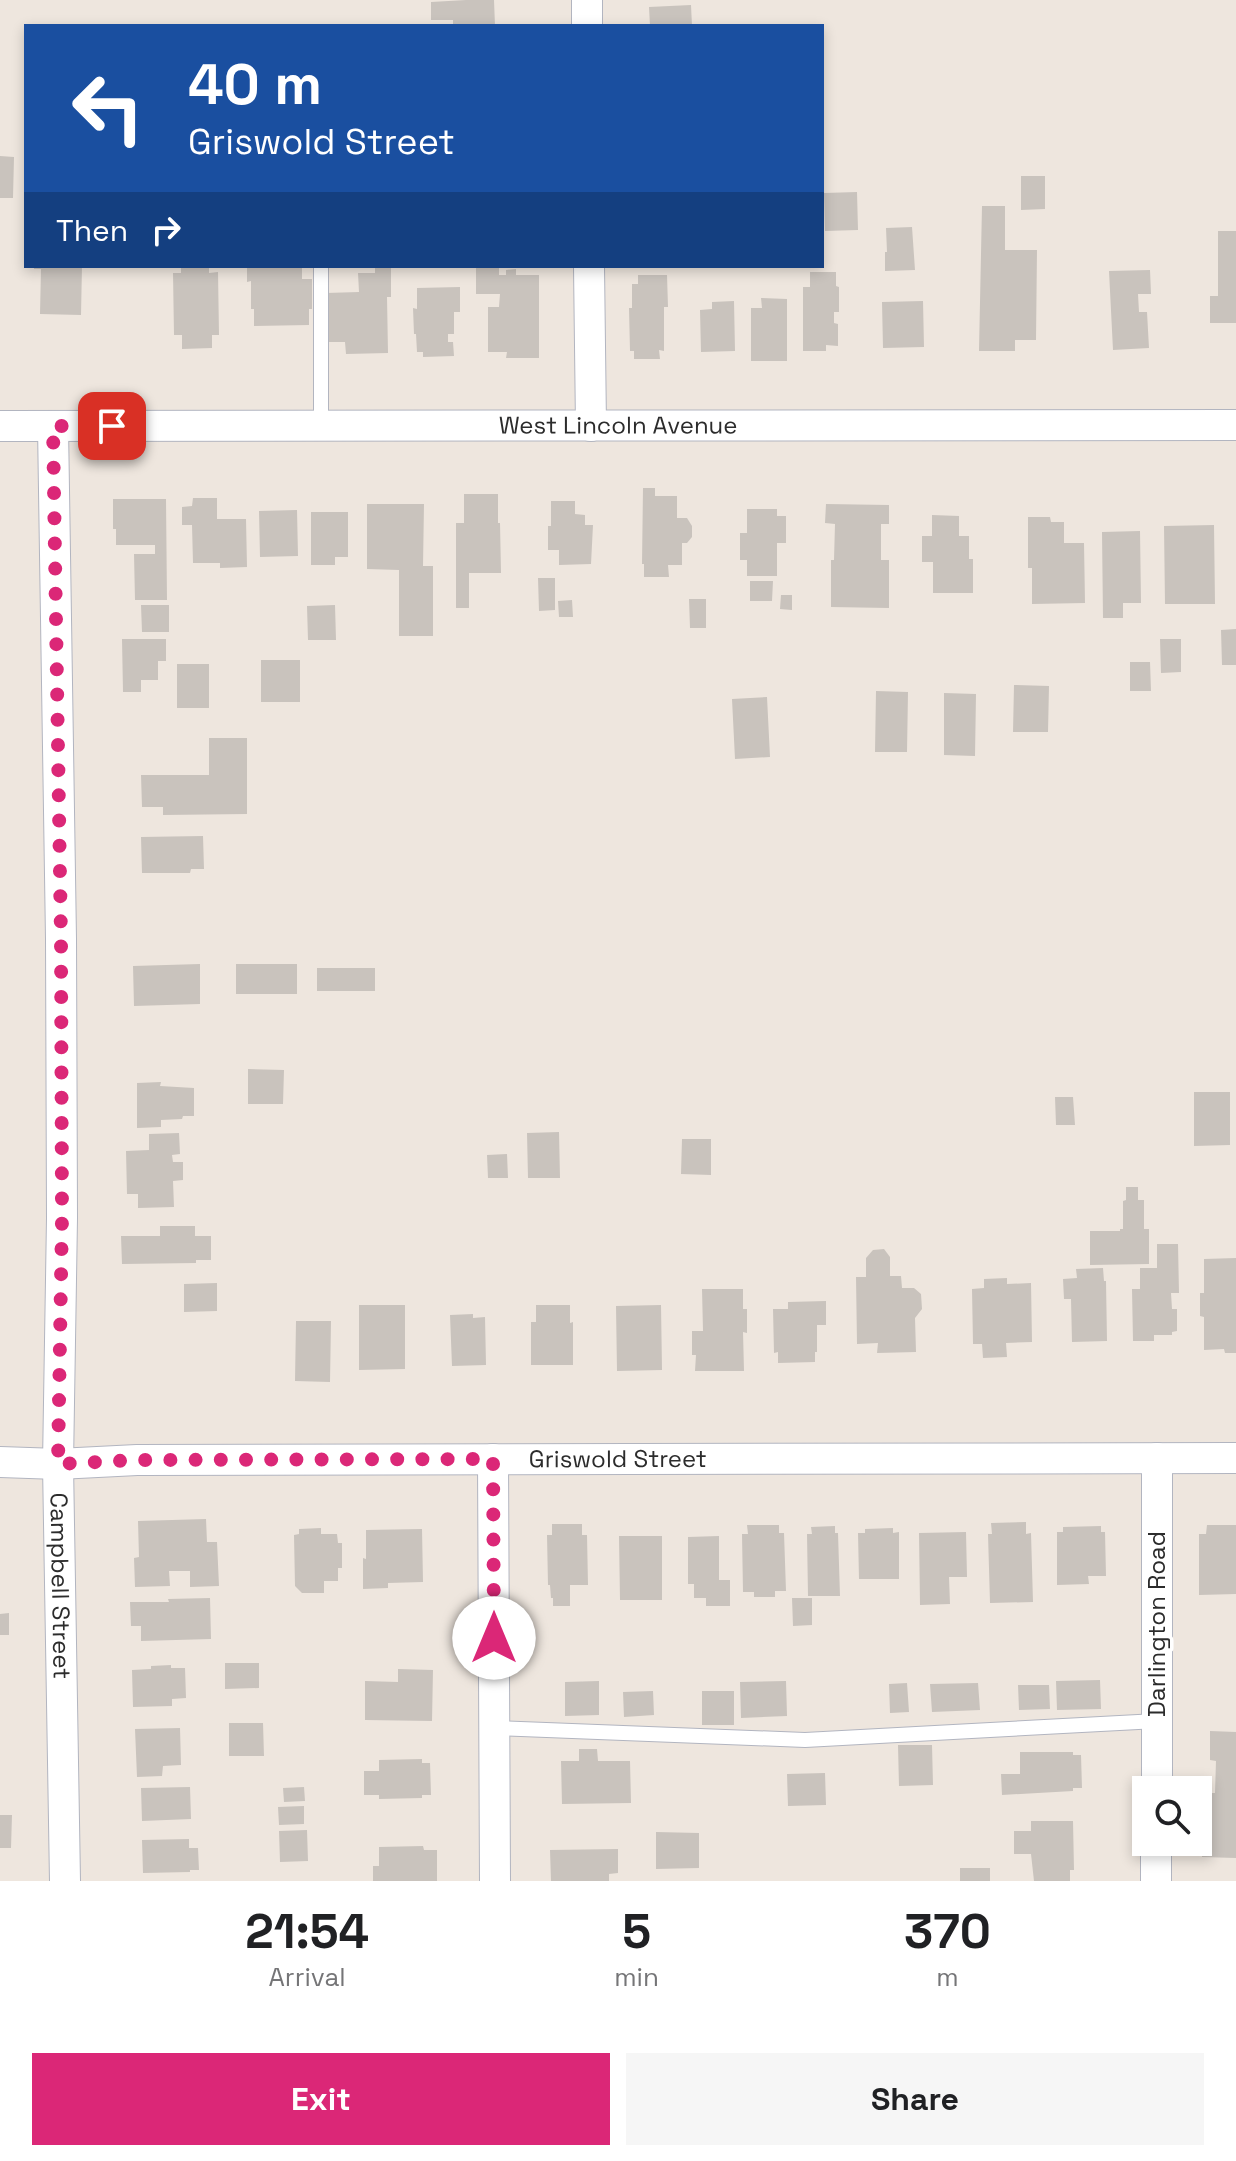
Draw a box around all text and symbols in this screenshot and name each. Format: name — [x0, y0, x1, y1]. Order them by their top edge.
text: 40 m — [188, 49, 322, 120]
icon: left — [56, 56, 160, 160]
text: Griswold Street — [188, 119, 455, 165]
icon: right — [144, 208, 188, 252]
text: Then — [56, 211, 128, 250]
pin — [78, 392, 146, 460]
icon: arrive — [90, 404, 134, 448]
street label: West Lincoln Avenue — [499, 409, 737, 441]
street label: Griswold Street — [529, 1443, 707, 1474]
street label: Campbell Street — [43, 1492, 78, 1679]
street label: Darlington Road — [1141, 1531, 1172, 1717]
position arrow — [452, 1596, 536, 1680]
map controls — [1132, 1776, 1212, 1856]
button: search — [1132, 1776, 1212, 1856]
text: 21:54 — [245, 1901, 369, 1962]
text: 5 — [622, 1901, 651, 1962]
text: 370 — [904, 1901, 991, 1962]
text: Arrival — [268, 1960, 346, 1994]
text: min — [614, 1960, 659, 1994]
text: m — [936, 1960, 959, 1994]
button: Exit — [32, 2053, 610, 2145]
button: Share — [626, 2053, 1204, 2145]

